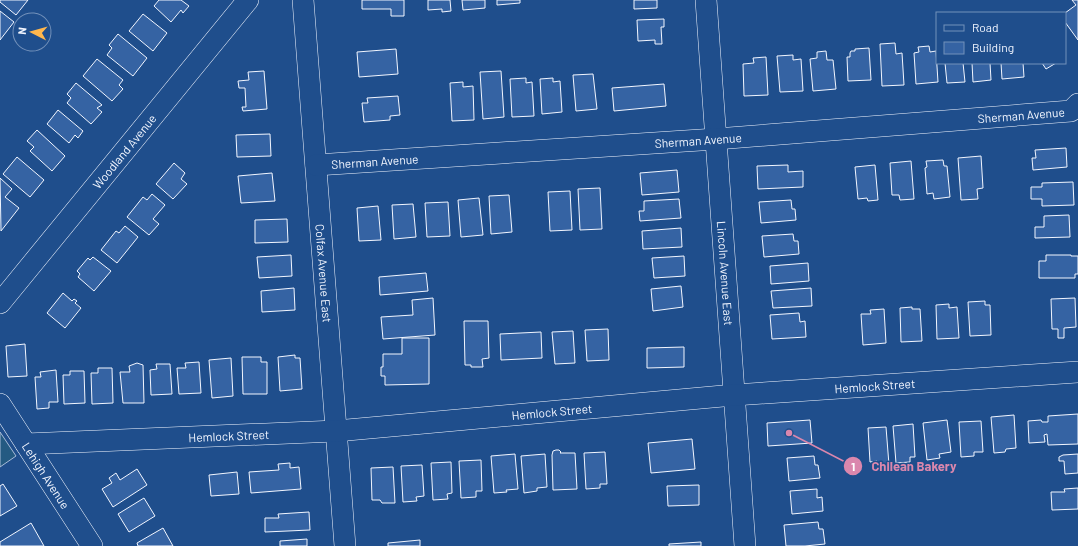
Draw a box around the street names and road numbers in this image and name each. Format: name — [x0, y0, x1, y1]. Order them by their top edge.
street label: Sherman Avenue — [977, 105, 1065, 125]
street label: Woodland Avenue — [90, 111, 159, 191]
street label: Sherman Avenue — [654, 130, 742, 150]
street label: Sherman Avenue — [331, 151, 419, 171]
street label: Lincoln Avenue East — [715, 221, 736, 326]
street label: Colfax Avenue East — [313, 223, 335, 323]
street label: Hemlock Street — [834, 376, 916, 395]
street label: Hemlock Street — [511, 401, 593, 422]
street label: Hemlock Street — [188, 427, 270, 444]
street label: Lehigh Avenue — [20, 440, 73, 511]

